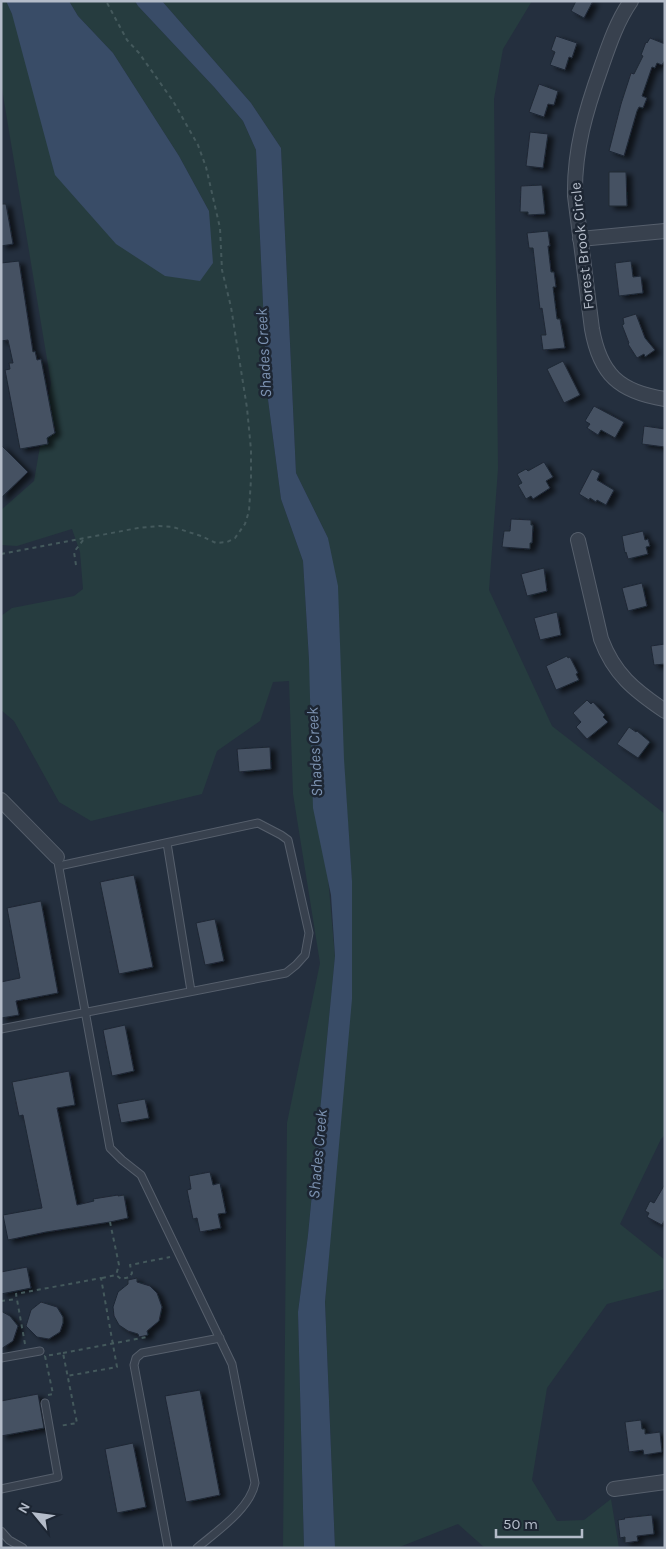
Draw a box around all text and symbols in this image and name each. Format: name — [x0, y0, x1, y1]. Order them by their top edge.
street label: Forest Brook Circle — [566, 182, 598, 310]
water label: Shades Creek — [252, 307, 275, 398]
water label: Shades Creek — [303, 706, 326, 797]
water label: Shades Creek — [304, 1108, 331, 1200]
north arrow — [10, 1489, 60, 1539]
text: N — [14, 1499, 34, 1516]
scale bar — [496, 1506, 582, 1538]
text: 50 m — [503, 1515, 538, 1533]

